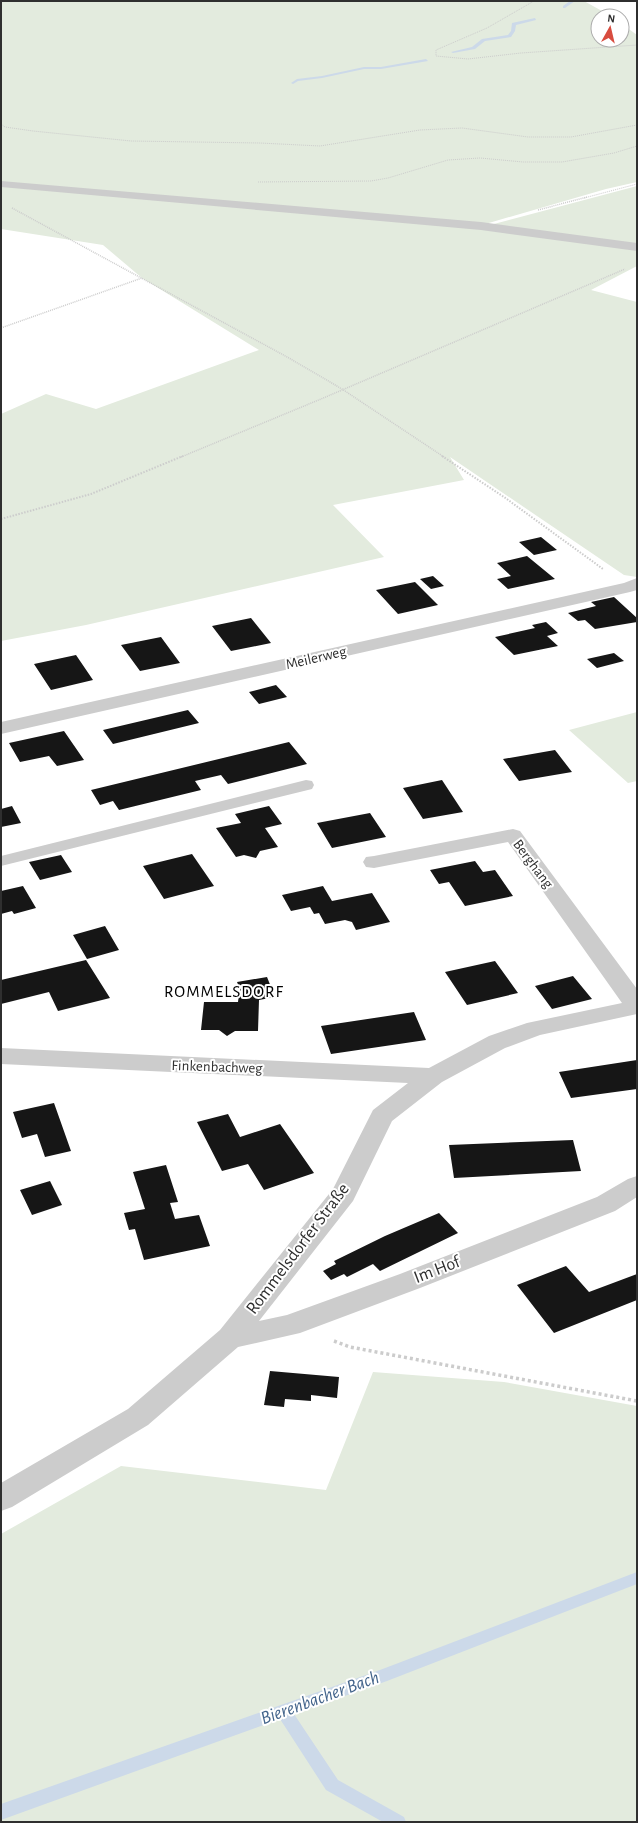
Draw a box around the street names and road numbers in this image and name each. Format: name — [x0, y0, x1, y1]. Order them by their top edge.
street label: Meilerweg — [284, 644, 348, 672]
street label: Berghang — [510, 837, 556, 892]
street label: Finkenbachweg — [171, 1058, 263, 1076]
street label: Rommelsdorfer Straße — [243, 1180, 353, 1318]
street label: Im Hof — [411, 1252, 464, 1287]

